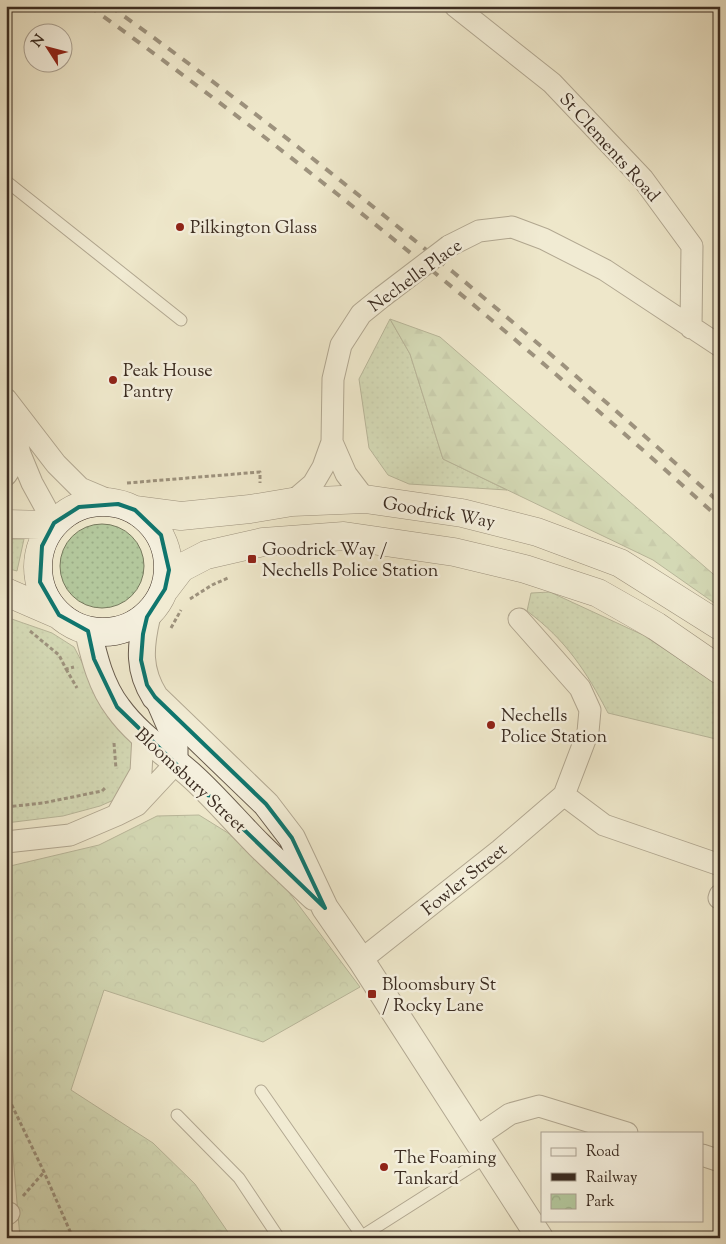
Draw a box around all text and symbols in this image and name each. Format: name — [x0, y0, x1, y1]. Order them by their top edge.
north arrow — [22, 22, 72, 72]
text: N — [28, 31, 50, 52]
street label: St Clements Road — [552, 88, 665, 209]
place label: Pilkington Glass — [190, 216, 317, 242]
marker: Pilkington Glass — [174, 221, 186, 233]
street label: Nechells Place — [364, 234, 468, 319]
place label: Peak House Pantry — [123, 359, 213, 406]
marker: Peak House Pantry — [107, 374, 119, 386]
street label: Goodrick Way — [380, 491, 497, 537]
place label: Goodrick Way / Nechells Police Station — [262, 538, 439, 585]
marker: Goodrick Way / Nechells Police Station — [246, 553, 258, 565]
place label: Nechells Police Station — [501, 704, 608, 751]
marker: Nechells Police Station — [485, 719, 497, 731]
street label: Bloomsbury Street — [128, 723, 251, 840]
street label: Fowler Street — [417, 838, 513, 923]
place label: Bloomsbury St / Rocky Lane — [382, 973, 496, 1020]
marker: Bloomsbury St / Rocky Lane — [366, 988, 378, 1000]
legend — [541, 1132, 704, 1222]
text: Road — [586, 1142, 620, 1163]
place label: The Foaming Tankard — [394, 1146, 497, 1193]
marker: The Foaming Tankard — [378, 1161, 390, 1173]
text: Railway — [586, 1168, 638, 1189]
text: Park — [586, 1192, 615, 1213]

